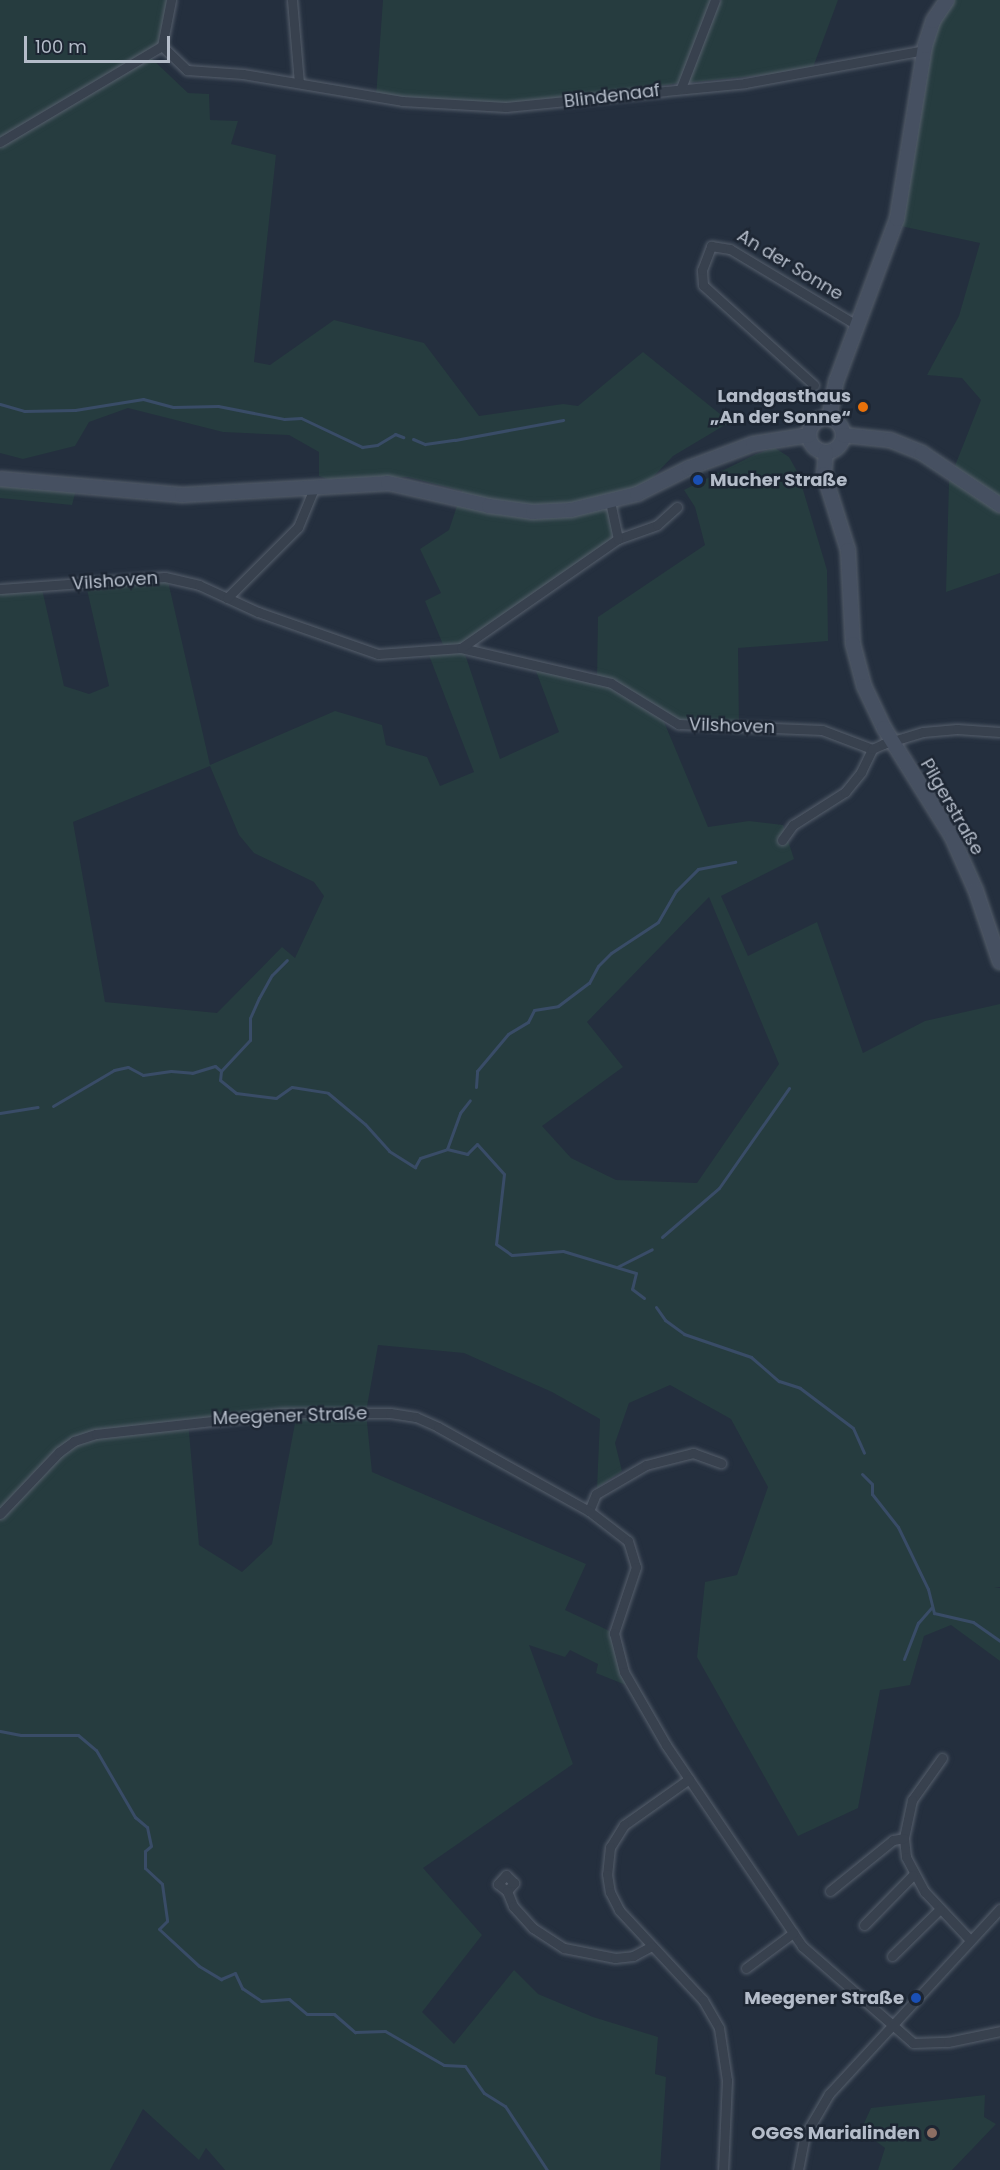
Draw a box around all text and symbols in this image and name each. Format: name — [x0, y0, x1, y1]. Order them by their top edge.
scale bar — [27, 24, 172, 62]
text: 100 m — [35, 34, 87, 59]
street label: Blindenaaf — [563, 79, 661, 113]
street label: An der Sonne — [733, 225, 847, 305]
place label: Landgasthaus „An der Sonne“ — [710, 386, 851, 428]
marker: Landgasthaus „An der Sonne“ — [856, 400, 870, 414]
place label: Mucher Straße — [710, 469, 847, 491]
marker: Mucher Straße — [691, 473, 705, 487]
street label: Vilshoven — [71, 567, 159, 595]
street label: Vilshoven — [689, 714, 775, 738]
street label: Pilgerstraße — [916, 755, 988, 859]
street label: Meegener Straße — [212, 1403, 368, 1429]
place label: Meegener Straße — [744, 1987, 904, 2009]
marker: Meegener Straße — [909, 1991, 923, 2005]
place label: OGGS Marialinden — [751, 2122, 920, 2144]
marker: OGGS Marialinden — [925, 2126, 939, 2140]

